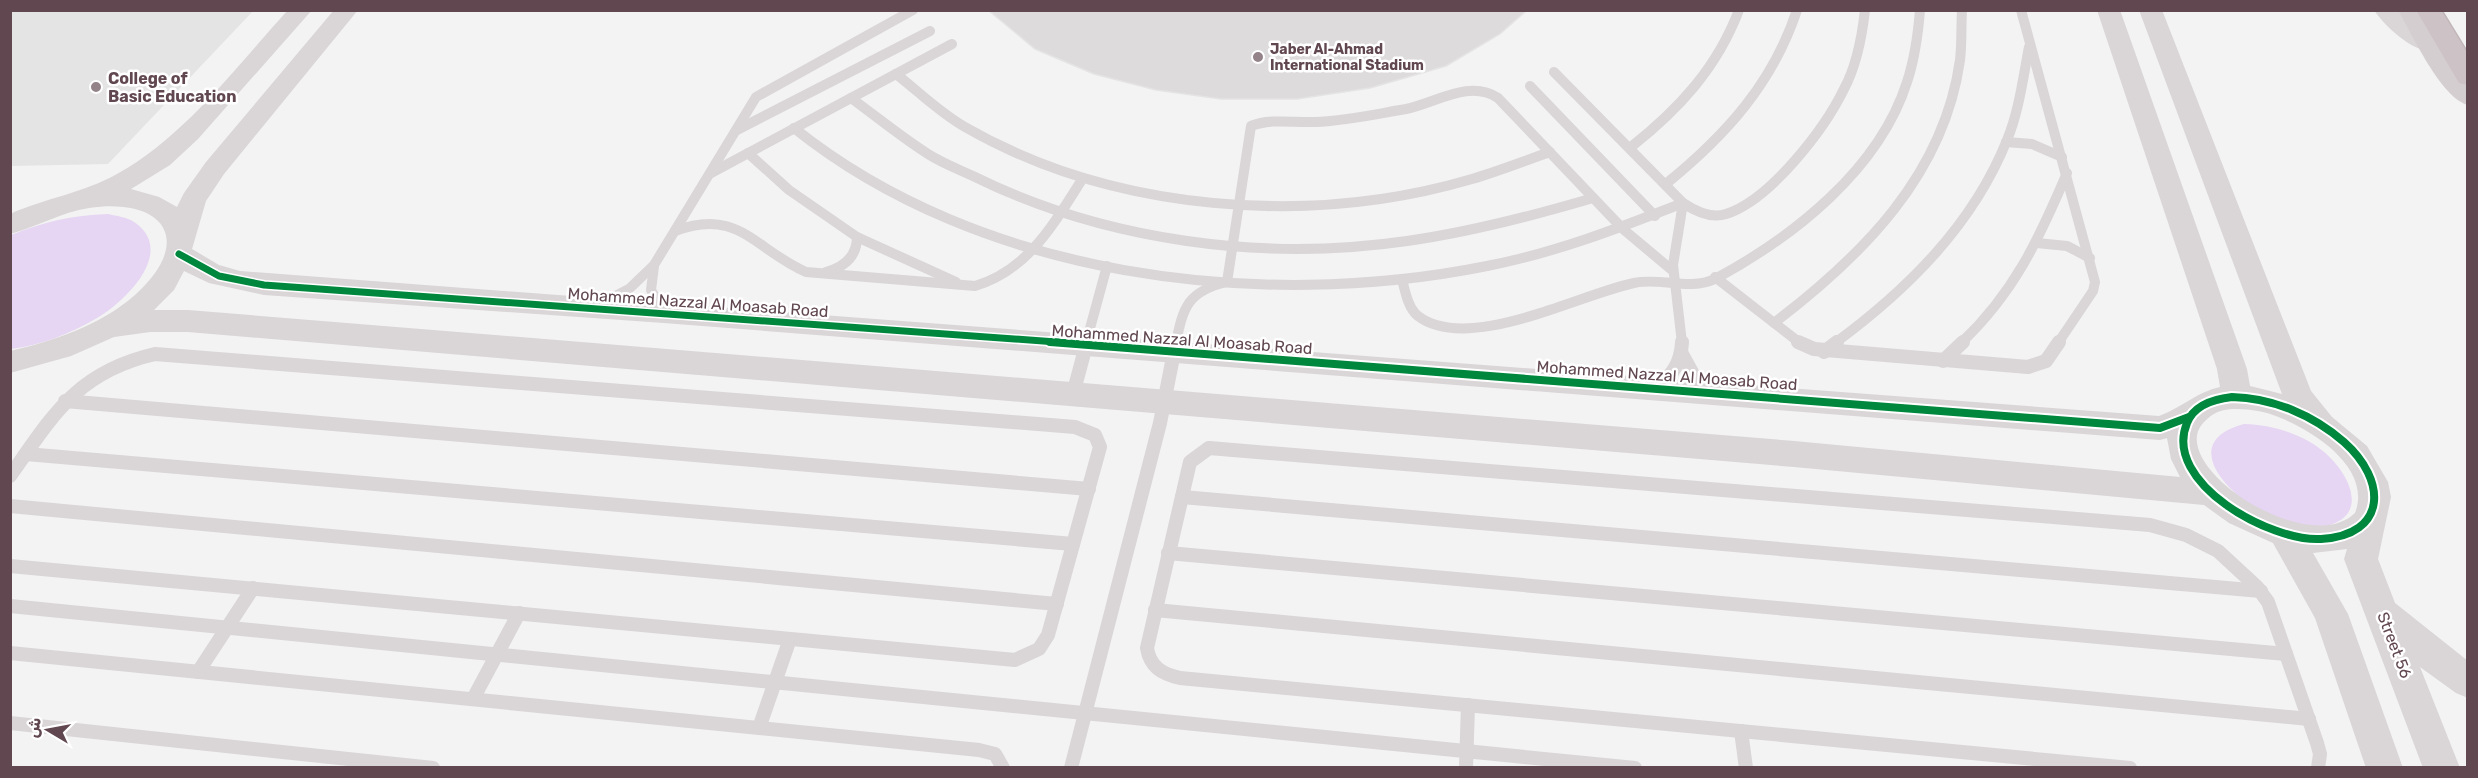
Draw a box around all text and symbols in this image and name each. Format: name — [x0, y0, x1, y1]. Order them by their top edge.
place label: Jaber Al-Ahmad International Stadium — [1270, 41, 1424, 74]
marker: Jaber Al-Ahmad International Stadium — [1251, 50, 1265, 64]
place label: College of Basic Education — [108, 69, 236, 106]
marker: College of Basic Education — [89, 80, 103, 94]
street label: Mohammed Nazzal Al Moasab Road — [567, 284, 829, 321]
street label: Mohammed Nazzal Al Moasab Road — [1051, 321, 1313, 358]
street label: Mohammed Nazzal Al Moasab Road — [1536, 357, 1798, 394]
street label: Street 56 — [2373, 609, 2416, 681]
north arrow — [18, 700, 78, 760]
text: ش — [23, 716, 45, 739]

